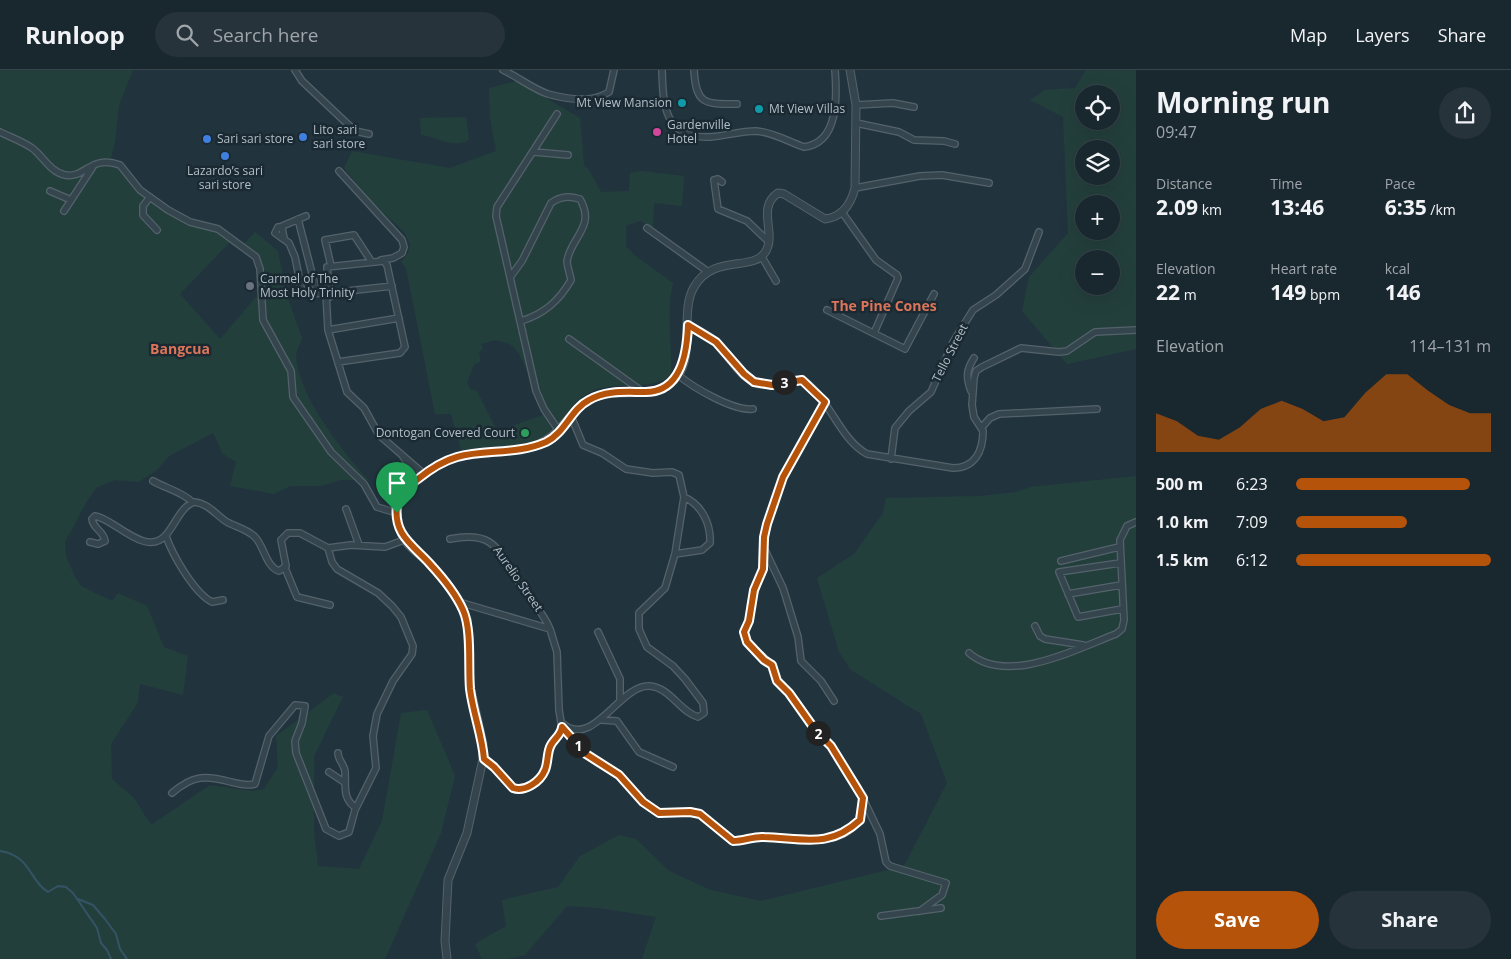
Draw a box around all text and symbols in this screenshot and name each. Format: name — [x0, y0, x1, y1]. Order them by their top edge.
search box — [155, 12, 505, 57]
text: Runloop — [25, 18, 125, 51]
icon: search — [173, 21, 201, 49]
text: Search here — [213, 22, 318, 48]
text: Map — [1290, 23, 1327, 47]
text: Layers — [1355, 23, 1410, 47]
text: Share — [1438, 23, 1486, 47]
text: Morning run — [1156, 83, 1330, 121]
map controls — [1075, 85, 1120, 295]
button: locate — [1075, 85, 1120, 130]
button: share — [1439, 87, 1491, 139]
place label: Mt View Mansion — [576, 94, 672, 111]
marker: Mt View Mansion — [676, 97, 688, 109]
place label: Mt View Villas — [769, 100, 845, 117]
marker: Mt View Villas — [753, 103, 765, 115]
place label: Gardenville Hotel — [667, 116, 731, 147]
place label: Lito sari sari store — [313, 121, 366, 152]
text: 09:47 — [1156, 121, 1197, 143]
marker: Gardenville Hotel — [651, 126, 663, 138]
place label: Sari sari store — [217, 130, 294, 147]
marker: Lito sari sari store — [297, 131, 309, 143]
marker: Sari sari store — [201, 133, 213, 145]
button: layers — [1075, 140, 1120, 185]
marker: Lazardo’s sari sari store — [219, 150, 231, 162]
place label: Lazardo’s sari sari store — [187, 162, 263, 193]
text: Distance — [1156, 174, 1212, 193]
text: Time — [1270, 174, 1302, 193]
text: Pace — [1385, 174, 1415, 193]
text: 2.09 — [1156, 193, 1198, 221]
text: 13:46 — [1270, 193, 1324, 221]
text: 6:35 — [1385, 193, 1427, 221]
button: + — [1075, 195, 1120, 240]
text: km — [1198, 200, 1222, 219]
text: /km — [1427, 200, 1456, 219]
button: − — [1075, 250, 1120, 295]
text: Elevation — [1156, 259, 1215, 278]
text: Heart rate — [1270, 259, 1337, 278]
text: kcal — [1385, 259, 1410, 278]
place label: Carmel of The Most Holy Trinity — [260, 270, 356, 301]
text: 22 — [1156, 278, 1180, 306]
text: 149 — [1270, 278, 1306, 306]
text: 146 — [1385, 278, 1421, 306]
marker: Carmel of The Most Holy Trinity — [244, 280, 256, 292]
text: m — [1180, 285, 1197, 304]
text: bpm — [1306, 285, 1340, 304]
district label: The Pine Cones — [831, 296, 937, 315]
street label: Tello Street — [928, 321, 971, 385]
text: Elevation — [1156, 335, 1224, 357]
text: 114–131 m — [1409, 335, 1491, 357]
district label: Bangcua — [150, 339, 210, 358]
pin: 3 — [772, 370, 796, 394]
text: 3 — [780, 373, 789, 392]
place label: Dontogan Covered Court — [376, 424, 515, 441]
marker: Dontogan Covered Court — [519, 427, 531, 439]
pin — [376, 462, 418, 513]
icon: arrive — [383, 469, 411, 497]
text: 500 m — [1156, 473, 1203, 495]
text: 6:23 — [1236, 473, 1268, 495]
text: 1.0 km — [1156, 511, 1209, 533]
text: 7:09 — [1236, 511, 1268, 533]
street label: Aurelio Street — [490, 543, 547, 615]
text: 1.5 km — [1156, 549, 1209, 571]
text: 6:12 — [1236, 549, 1268, 571]
pin: 2 — [806, 720, 830, 746]
text: 2 — [814, 724, 823, 743]
pin: 1 — [566, 732, 590, 758]
text: 1 — [574, 736, 583, 755]
button: Save — [1156, 891, 1319, 949]
button: Share — [1329, 891, 1491, 949]

